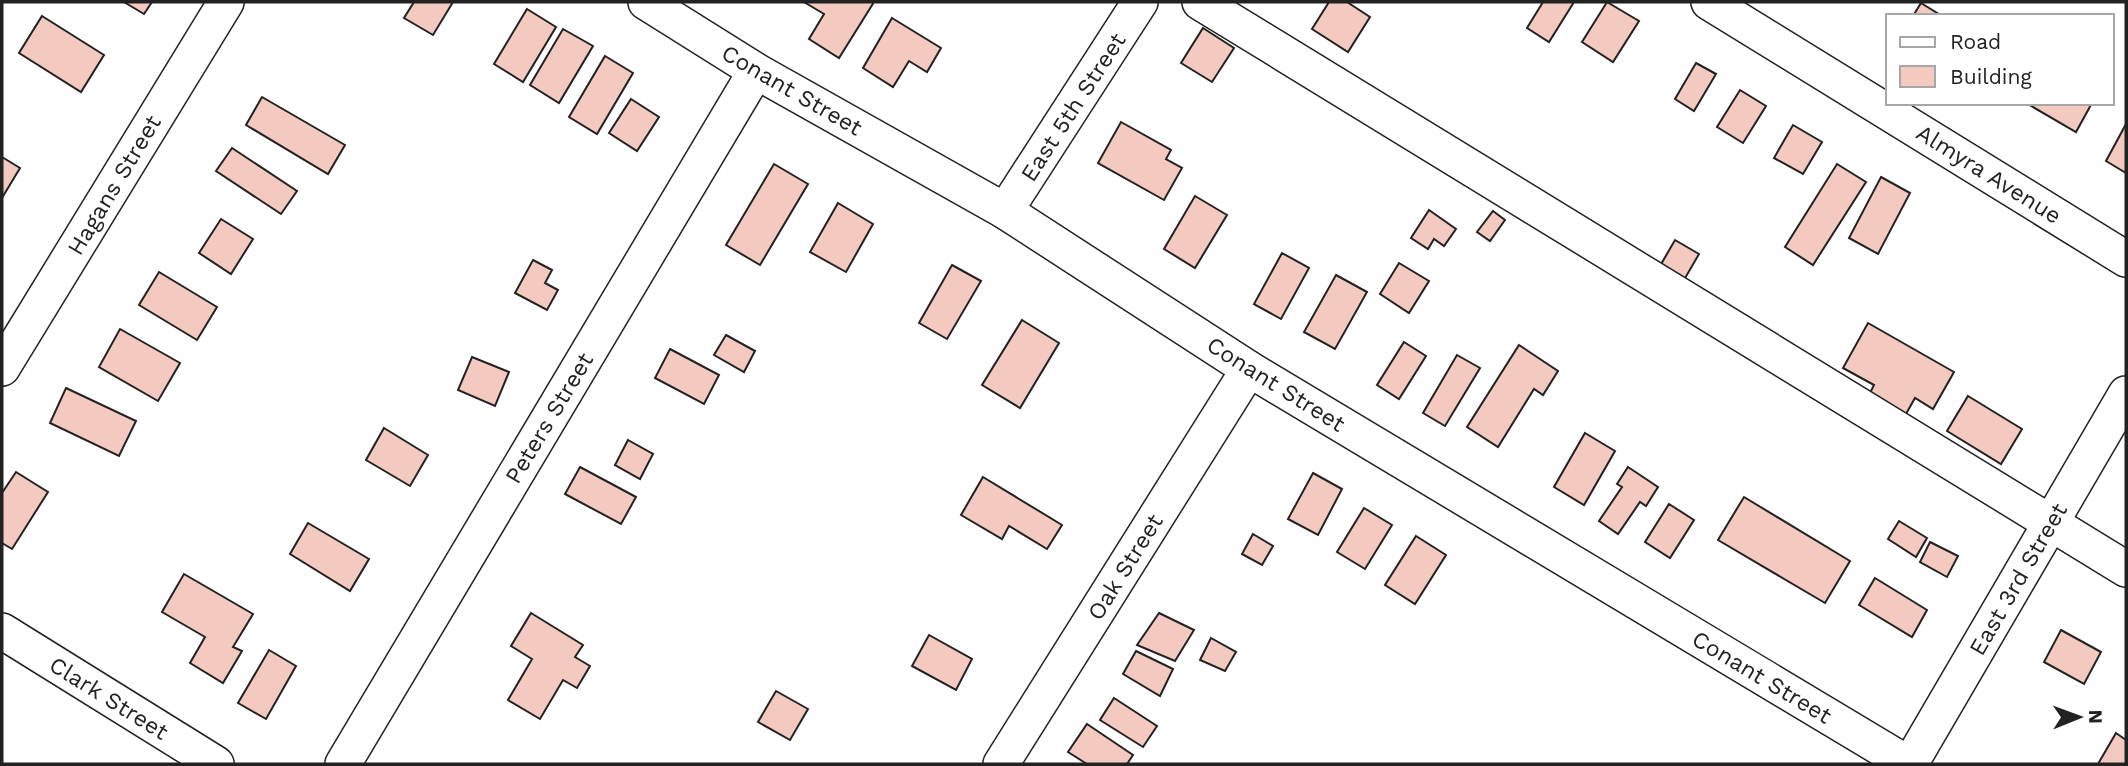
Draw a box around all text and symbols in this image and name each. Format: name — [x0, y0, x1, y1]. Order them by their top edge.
legend — [1886, 14, 2114, 105]
street label: East 5th Street — [1015, 28, 1132, 187]
text: Road — [1950, 29, 2001, 54]
street label: Conant Street — [717, 39, 867, 142]
text: Building — [1950, 64, 2032, 89]
street label: Hagans Street — [62, 110, 167, 260]
street label: Almyra Avenue — [1911, 119, 2066, 230]
street label: Conant Street — [1202, 331, 1350, 438]
street label: Peters Street — [500, 348, 599, 489]
street label: East 3rd Street — [1964, 498, 2073, 660]
street label: Oak Street — [1082, 509, 1169, 625]
street label: Conant Street — [1687, 625, 1837, 730]
street label: Clark Street — [44, 651, 173, 746]
north arrow — [2044, 682, 2114, 752]
text: N — [2084, 709, 2107, 724]

